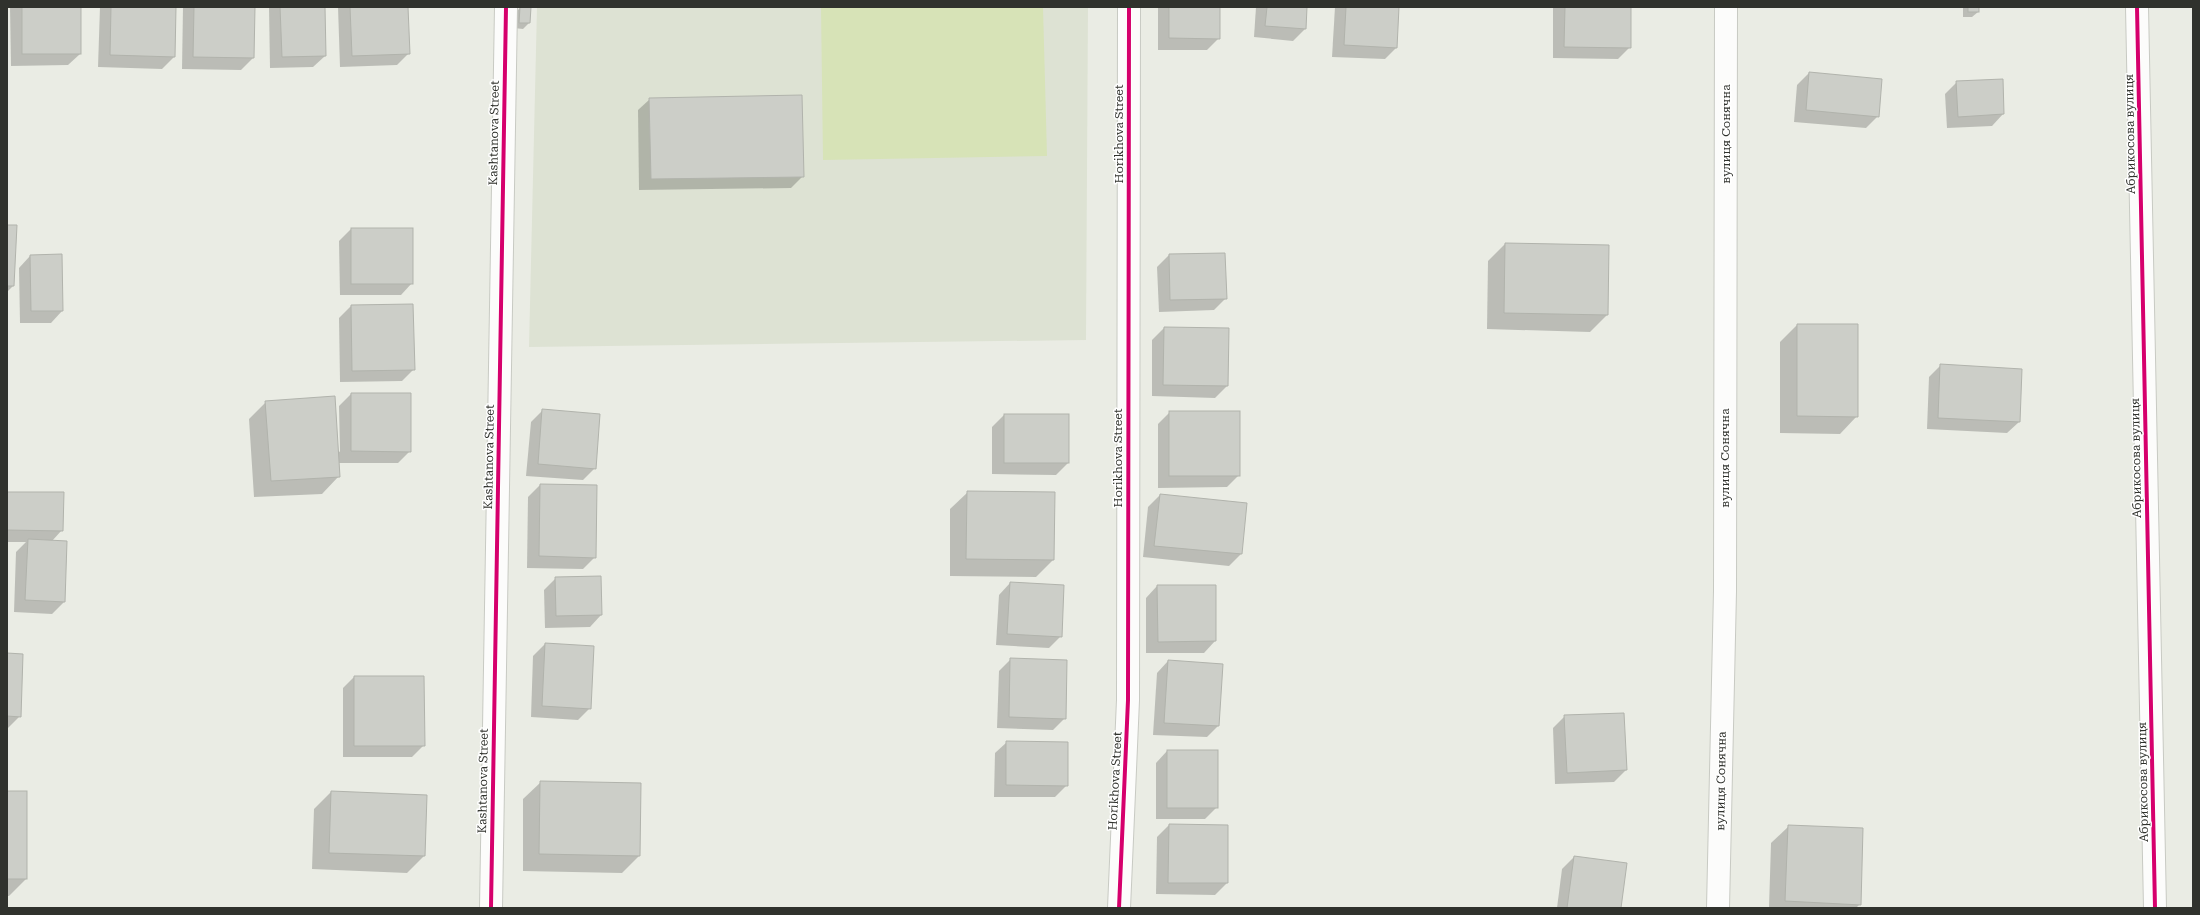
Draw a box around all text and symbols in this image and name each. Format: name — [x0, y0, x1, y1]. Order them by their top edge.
street label: Абрикосова вулиця — [2122, 74, 2138, 194]
street label: Kashtanova Street — [486, 80, 502, 186]
street label: Horikhova Street — [1112, 84, 1126, 183]
street label: вулиця Сонячна — [1719, 84, 1733, 184]
street label: Абрикосова вулиця — [2128, 398, 2144, 518]
street label: Kashtanova Street — [481, 404, 497, 510]
street label: Horikhova Street — [1111, 408, 1125, 507]
street label: вулиця Сонячна — [1718, 408, 1732, 508]
street label: Абрикосова вулиця — [2135, 722, 2151, 842]
street label: Kashtanova Street — [475, 728, 491, 834]
street label: Horikhova Street — [1105, 731, 1125, 831]
street label: вулиця Сонячна — [1713, 731, 1729, 831]

